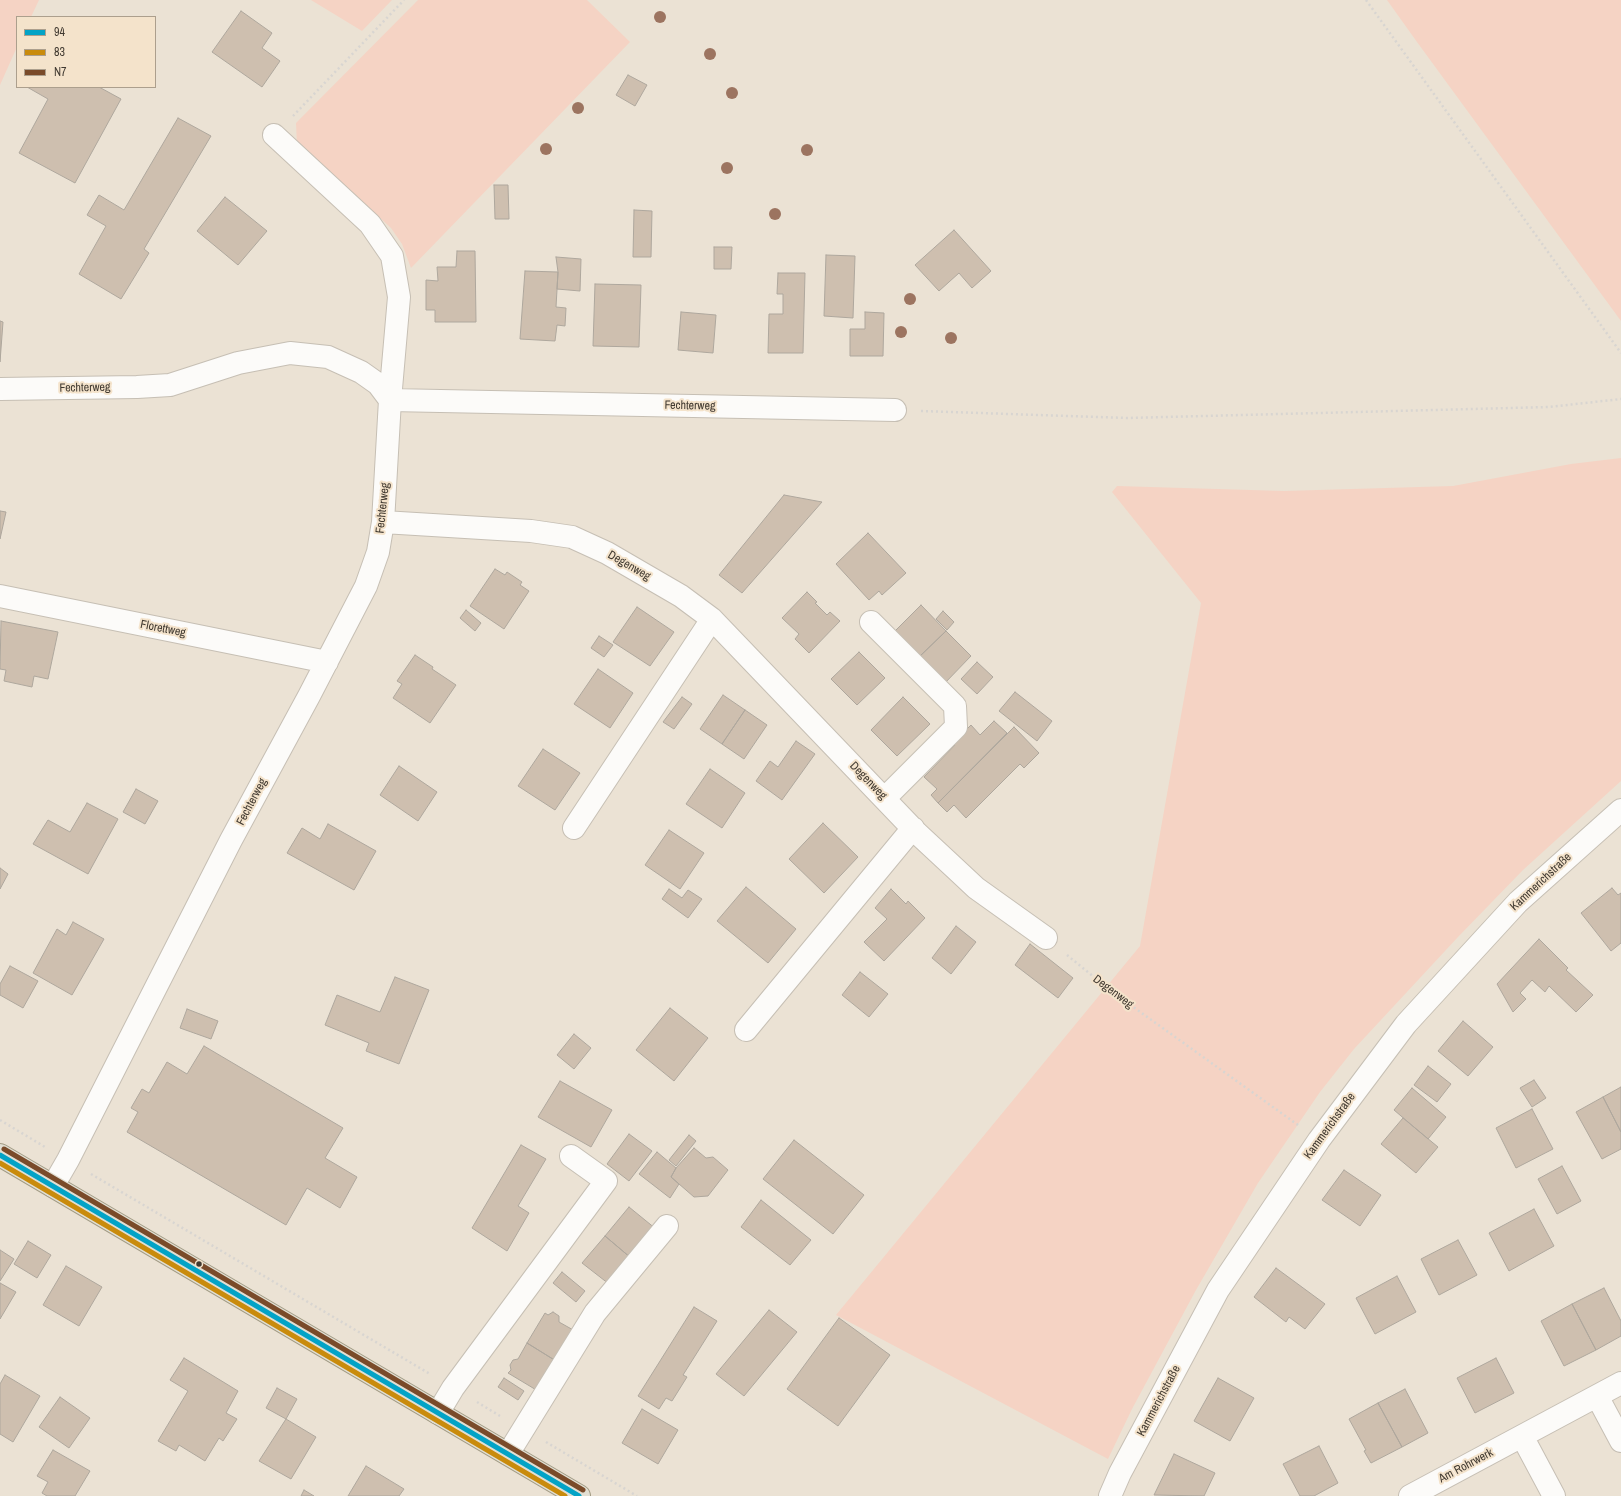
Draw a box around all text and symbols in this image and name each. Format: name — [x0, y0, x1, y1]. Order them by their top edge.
legend — [16, 16, 156, 88]
text: 94 — [54, 24, 65, 40]
text: 83 — [54, 44, 65, 60]
text: N7 — [54, 64, 67, 80]
street label: Fechterweg — [59, 380, 111, 396]
street label: Fechterweg — [664, 398, 716, 414]
street label: Fechterweg — [373, 482, 393, 534]
street label: Degenweg — [605, 548, 653, 584]
street label: Florettweg — [139, 618, 187, 640]
street label: Degenweg — [846, 759, 890, 803]
street label: Fechterweg — [234, 776, 270, 828]
street label: Kammerichstraße — [1507, 850, 1575, 914]
street label: Degenweg — [1090, 972, 1136, 1012]
street label: Kammerichstraße — [1301, 1090, 1359, 1162]
unlabelled marker — [194, 1259, 204, 1269]
street label: Kammerichstraße — [1134, 1363, 1184, 1439]
street label: Am Rohrwerk — [1436, 1446, 1496, 1486]

